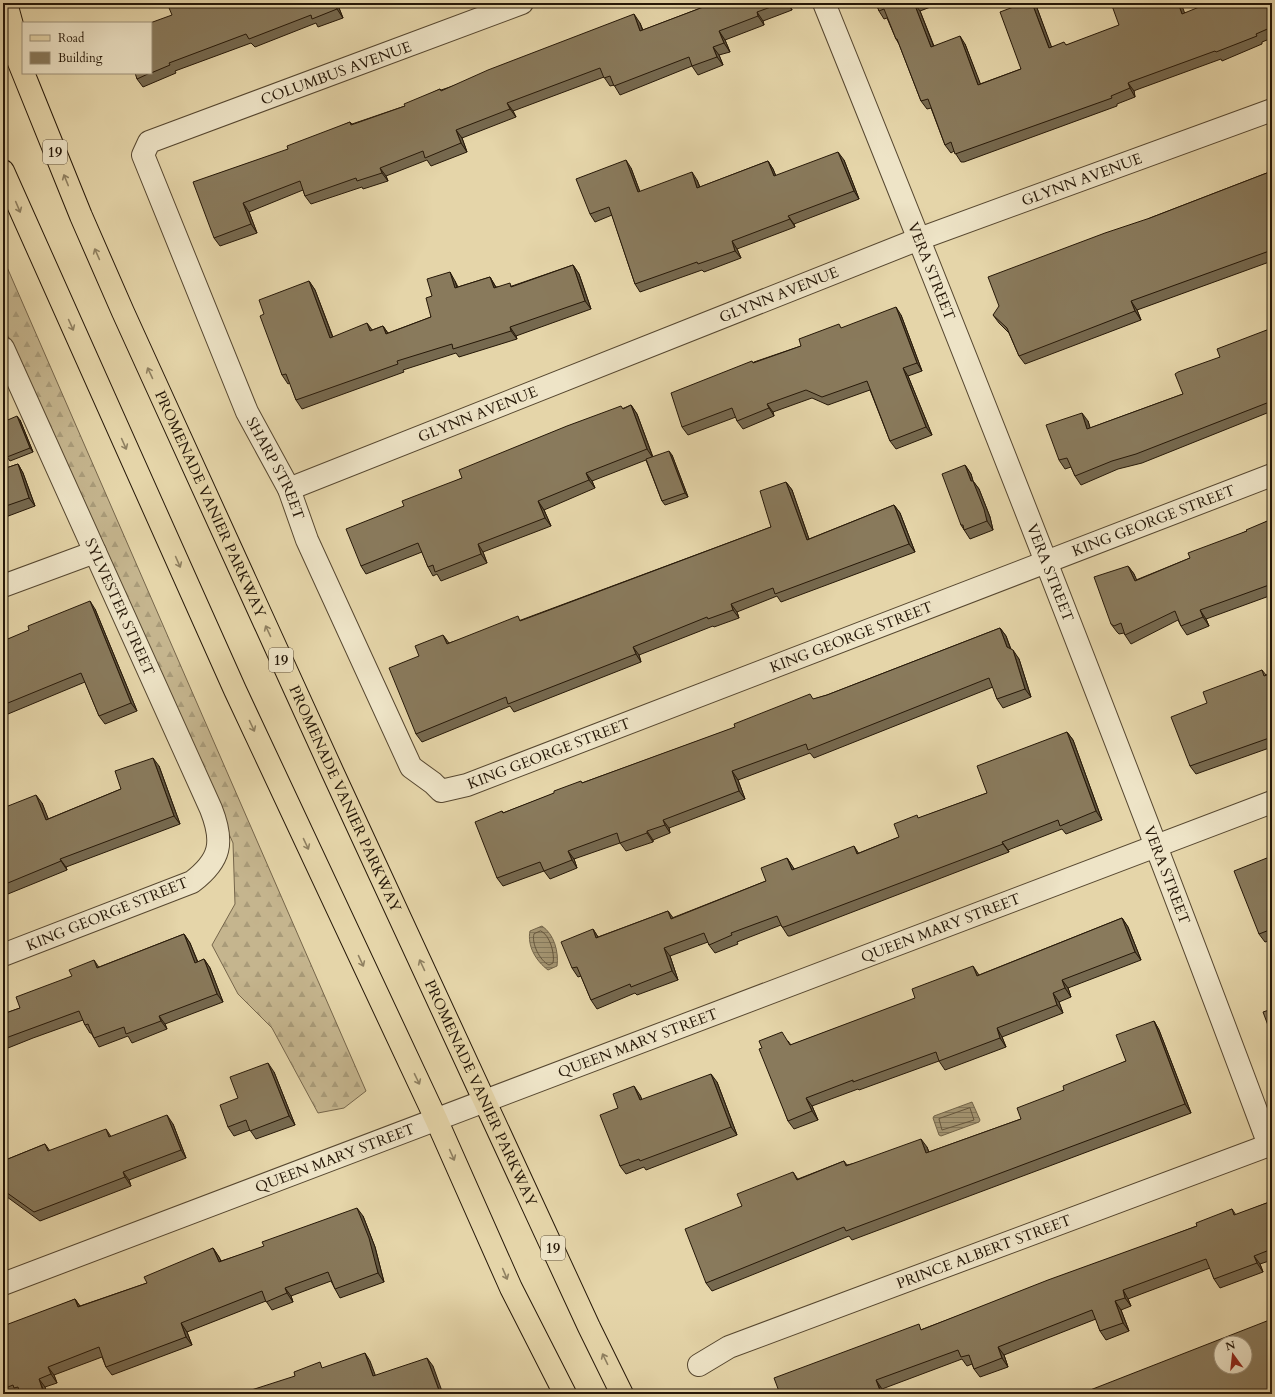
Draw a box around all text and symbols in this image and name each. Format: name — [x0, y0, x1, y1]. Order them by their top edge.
legend — [22, 22, 152, 74]
text: Road — [58, 30, 85, 46]
street label: COLUMBUS AVENUE — [258, 36, 414, 110]
text: Building — [58, 50, 103, 66]
road number: 19 — [43, 140, 67, 164]
street label: GLYNN AVENUE — [1019, 148, 1145, 211]
one-way arrow — [62, 174, 69, 186]
one-way arrow — [15, 200, 22, 212]
street label: VERA STREET — [903, 219, 960, 323]
one-way arrow — [93, 248, 100, 260]
street label: GLYNN AVENUE — [716, 262, 842, 327]
one-way arrow — [68, 319, 75, 331]
one-way arrow — [146, 367, 154, 379]
street label: GLYNN AVENUE — [415, 381, 540, 447]
street label: PROMENADE VANIER PARKWAY — [150, 387, 271, 622]
street label: SHARP STREET — [242, 413, 309, 522]
one-way arrow — [121, 437, 129, 449]
street label: KING GEORGE STREET — [1069, 480, 1238, 561]
street label: VERA STREET — [1022, 521, 1078, 625]
street label: SYLVESTER STREET — [80, 535, 160, 679]
one-way arrow — [175, 556, 182, 568]
street label: KING GEORGE STREET — [767, 597, 936, 677]
one-way arrow — [264, 625, 271, 637]
road number: 19 — [269, 648, 293, 672]
street label: PROMENADE VANIER PARKWAY — [284, 682, 406, 916]
street label: KING GEORGE STREET — [464, 713, 633, 794]
one-way arrow — [249, 719, 256, 731]
street label: VERA STREET — [1139, 823, 1195, 927]
one-way arrow — [303, 837, 311, 849]
street label: KING GEORGE STREET — [23, 872, 191, 956]
street label: QUEEN MARY STREET — [858, 888, 1023, 967]
one-way arrow — [358, 955, 365, 967]
one-way arrow — [418, 960, 425, 972]
street label: PROMENADE VANIER PARKWAY — [420, 976, 542, 1210]
street label: QUEEN MARY STREET — [555, 1003, 721, 1082]
one-way arrow — [414, 1073, 421, 1085]
street label: QUEEN MARY STREET — [252, 1119, 418, 1197]
one-way arrow — [449, 1148, 456, 1160]
street label: PRINCE ALBERT STREET — [894, 1210, 1074, 1294]
road number: 19 — [541, 1236, 565, 1260]
one-way arrow — [501, 1267, 509, 1279]
north arrow — [1213, 1335, 1253, 1375]
text: N — [1224, 1337, 1238, 1354]
one-way arrow — [601, 1353, 608, 1365]

